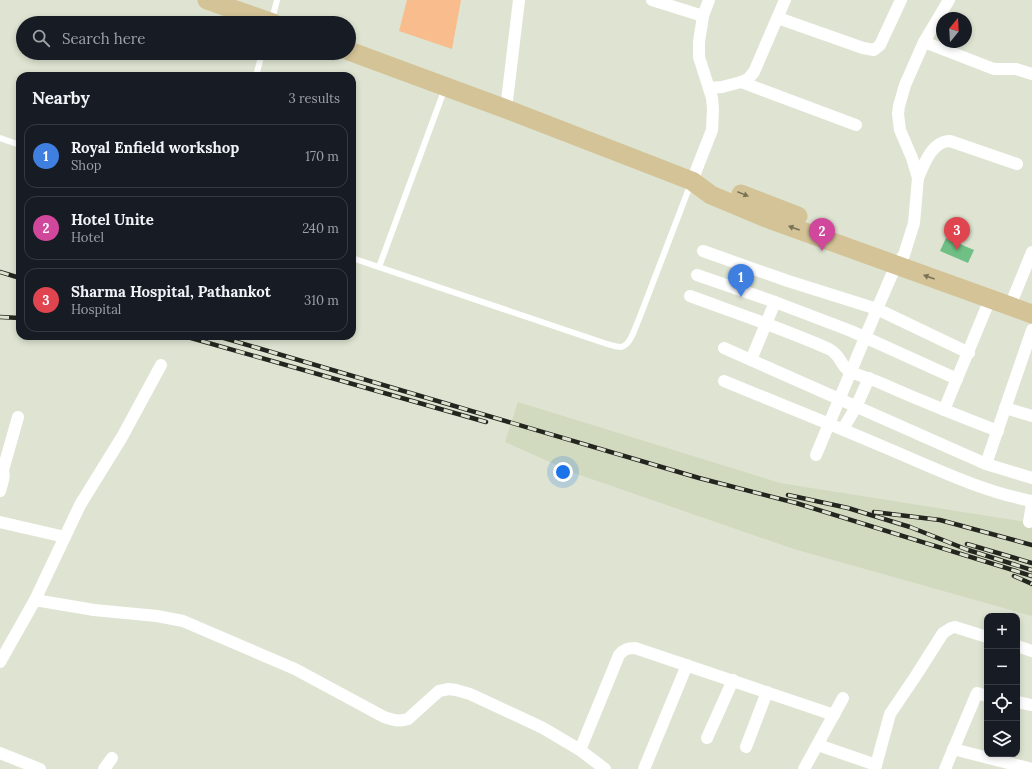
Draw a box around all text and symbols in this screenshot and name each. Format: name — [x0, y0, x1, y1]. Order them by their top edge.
north arrow — [936, 12, 972, 48]
search box — [16, 16, 356, 60]
icon: search — [30, 27, 52, 49]
text: Search here — [62, 29, 145, 48]
text: Nearby — [32, 87, 90, 109]
text: 3 results — [288, 90, 340, 107]
text: Royal Enfield workshop — [71, 138, 239, 157]
text: 1 — [43, 148, 49, 165]
text: 170 m — [305, 148, 339, 165]
text: Shop — [71, 157, 102, 174]
one-way arrow — [737, 192, 749, 198]
text: Hotel Unite — [71, 210, 154, 229]
pin: 3 — [944, 217, 970, 250]
pin: 2 — [809, 218, 835, 251]
text: 2 — [43, 220, 49, 237]
text: 240 m — [302, 220, 339, 237]
one-way arrow — [788, 225, 800, 231]
text: Hotel — [71, 229, 104, 246]
pin: 1 — [728, 264, 754, 297]
one-way arrow — [923, 274, 935, 280]
text: Sharma Hospital, Pathankot — [71, 282, 271, 301]
text: 3 — [42, 292, 50, 309]
text: 310 m — [304, 292, 339, 309]
text: Hospital — [71, 301, 121, 318]
your location — [553, 462, 573, 482]
map controls — [984, 613, 1020, 757]
button: + — [984, 613, 1020, 649]
button: − — [984, 649, 1020, 685]
button: locate — [984, 685, 1020, 721]
button: layers — [984, 721, 1020, 757]

